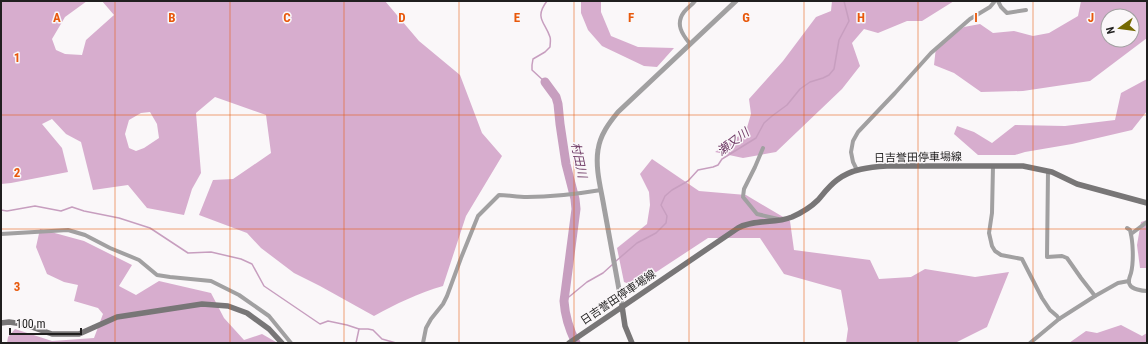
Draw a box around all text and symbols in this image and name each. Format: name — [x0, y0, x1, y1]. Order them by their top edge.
north arrow — [1100, 8, 1140, 48]
text: A — [53, 10, 61, 25]
text: B — [168, 10, 176, 25]
text: C — [283, 10, 291, 25]
text: D — [398, 10, 406, 25]
text: E — [514, 10, 521, 25]
text: F — [628, 10, 634, 25]
text: G — [742, 10, 750, 25]
text: H — [857, 10, 865, 25]
text: I — [974, 10, 978, 25]
text: J — [1088, 10, 1094, 25]
text: N — [1104, 25, 1118, 35]
text: 1 — [14, 50, 20, 65]
water label: 瀬又川 — [714, 124, 753, 158]
water label: 村田川 — [568, 141, 590, 181]
street label: 日吉誉田停車場線 — [874, 150, 962, 165]
text: 2 — [14, 165, 21, 180]
street label: 日吉誉田停車場線 — [578, 267, 658, 327]
text: 3 — [14, 279, 20, 294]
scale bar — [10, 310, 81, 336]
text: 100 m — [16, 317, 46, 331]

